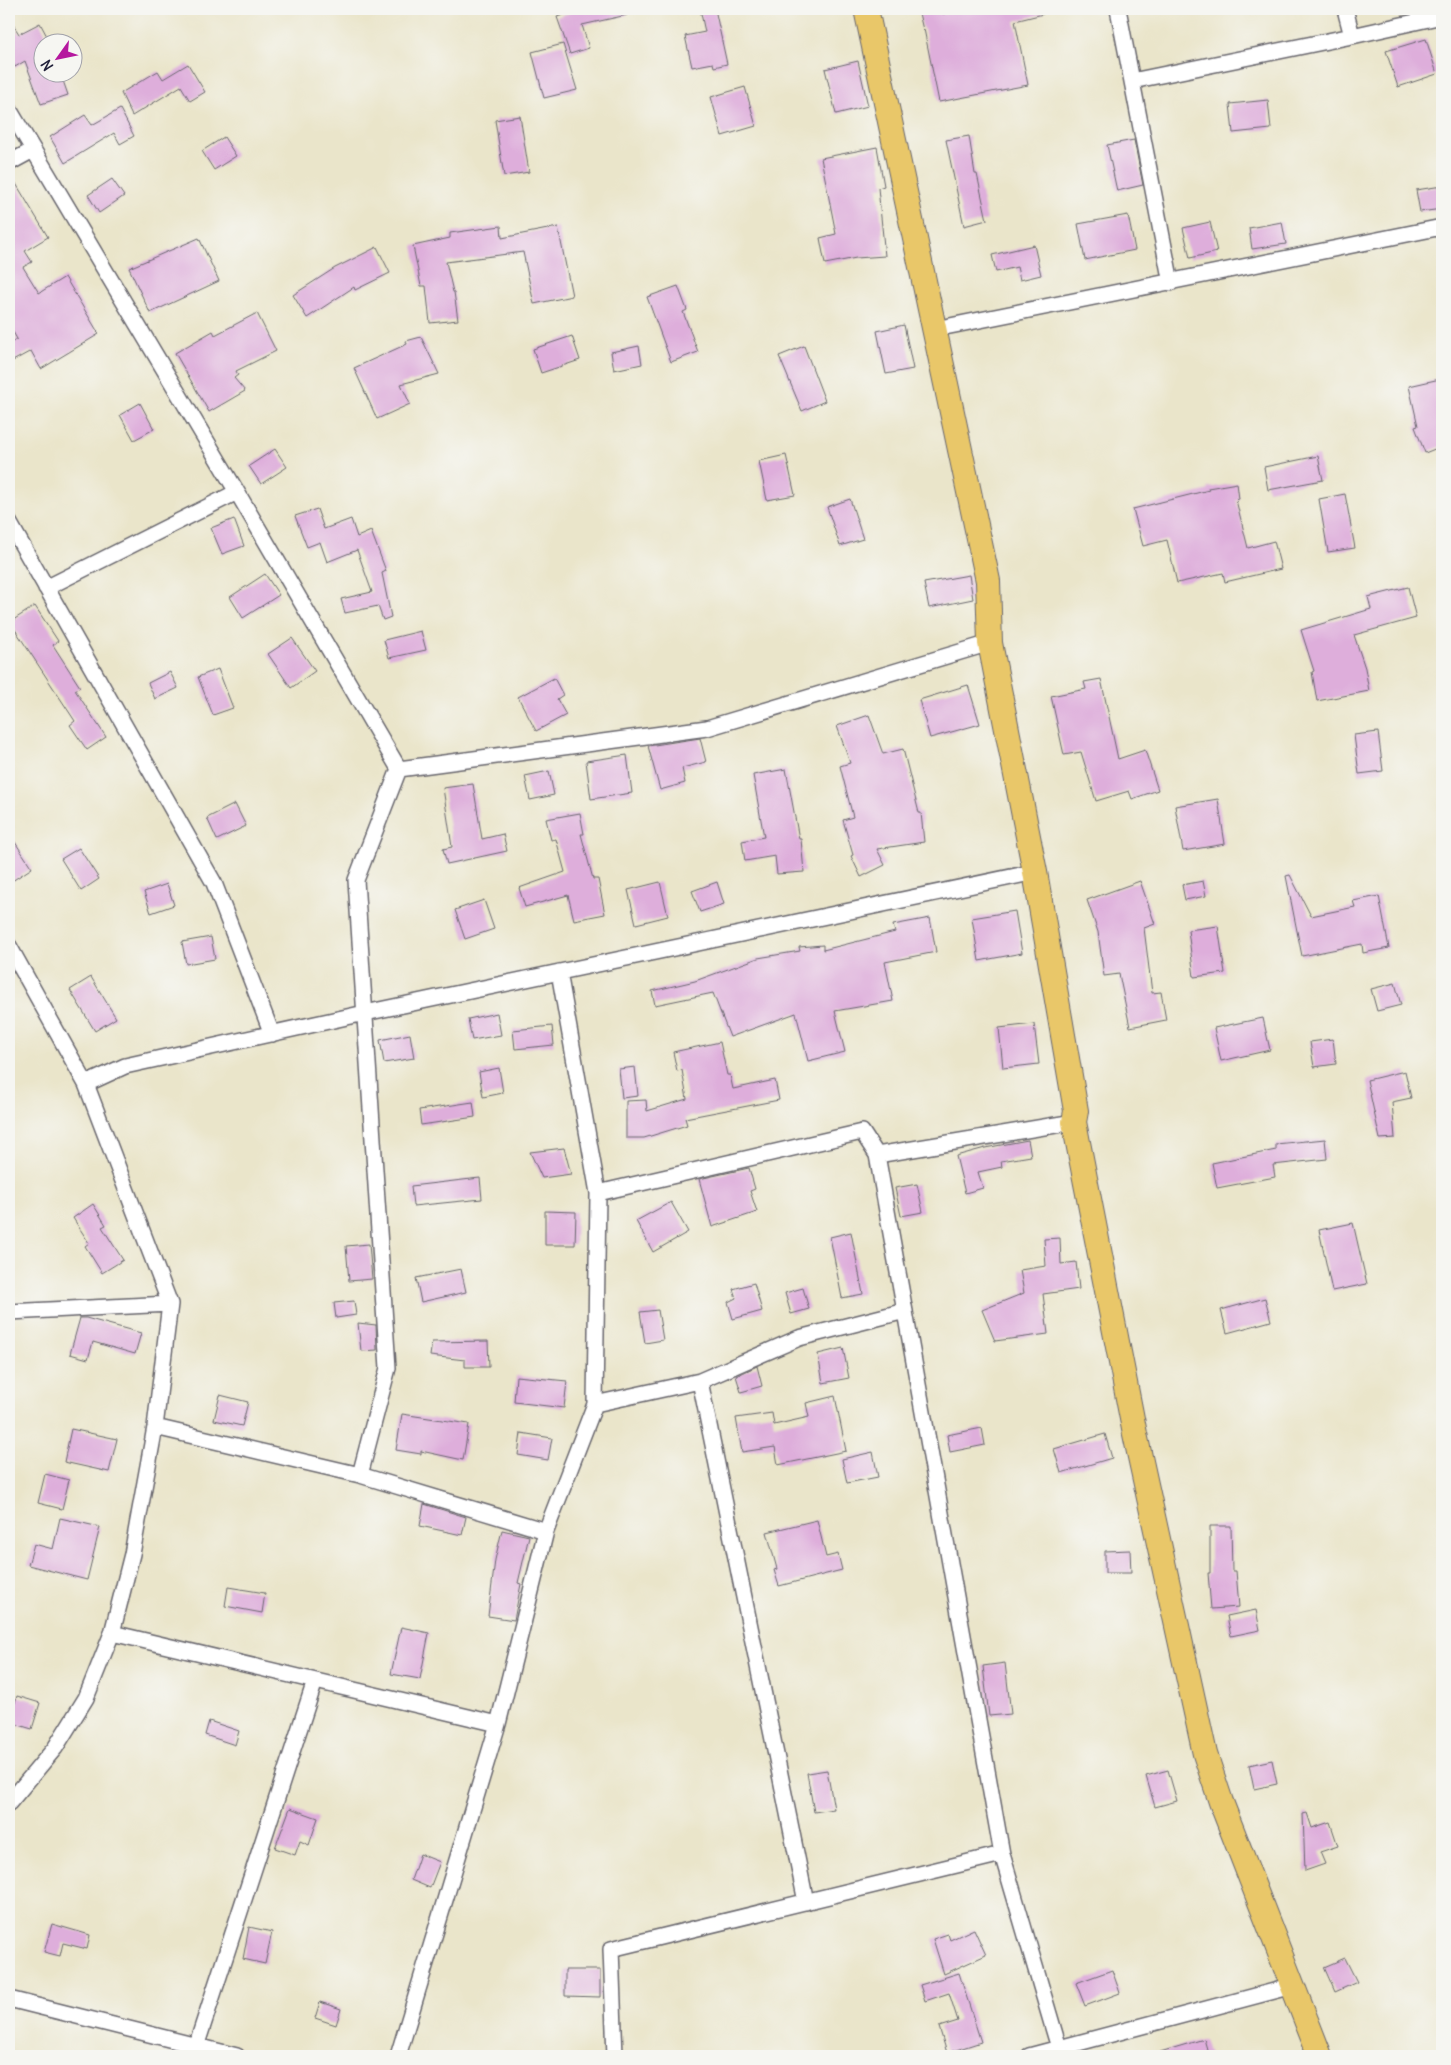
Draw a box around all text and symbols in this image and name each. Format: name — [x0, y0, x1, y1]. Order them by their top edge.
north arrow — [32, 32, 82, 82]
text: N — [37, 56, 57, 74]

